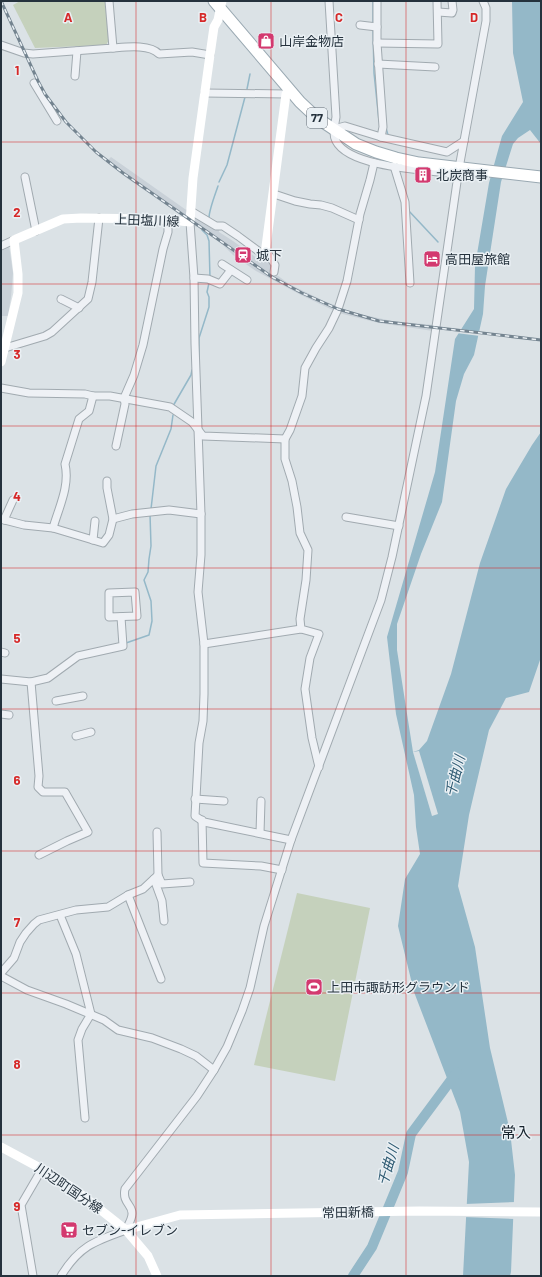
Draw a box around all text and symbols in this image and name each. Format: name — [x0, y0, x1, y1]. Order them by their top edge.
text: A — [64, 9, 73, 25]
text: B — [199, 9, 207, 25]
text: C — [335, 9, 343, 25]
text: D — [470, 9, 478, 25]
shop icon: 山岸金物店 — [256, 31, 276, 51]
place label: 山岸金物店 — [279, 33, 344, 49]
text: 1 — [15, 62, 19, 78]
road number: 77 — [307, 108, 327, 128]
building icon: 北炭商事 — [413, 165, 433, 185]
place label: 北炭商事 — [436, 167, 488, 183]
text: 2 — [13, 204, 21, 220]
street label: 上田塩川線 — [114, 211, 180, 229]
station icon: 城下 — [233, 245, 253, 265]
place label: 城下 — [256, 247, 282, 263]
hotel icon: 高田屋旅館 — [422, 249, 442, 269]
place label: 高田屋旅館 — [445, 251, 510, 267]
text: 3 — [13, 346, 21, 362]
text: 4 — [13, 488, 21, 504]
text: 5 — [13, 630, 21, 646]
water label: 千曲川 — [441, 752, 468, 798]
text: 6 — [14, 772, 21, 788]
text: 7 — [14, 914, 21, 930]
sports icon: 上田市諏訪形グラウンド — [304, 977, 324, 997]
place label: 上田市諏訪形グラウンド — [327, 979, 470, 995]
text: 8 — [13, 1056, 21, 1072]
district label: 常入 — [501, 1123, 531, 1141]
water label: 千曲川 — [373, 1140, 402, 1187]
street label: 川辺町国分線 — [32, 1160, 106, 1216]
text: 9 — [14, 1198, 21, 1214]
street label: 常田新橋 — [322, 1204, 374, 1220]
supermarket icon: セブン-イレブン — [59, 1220, 79, 1240]
place label: セブン-イレブン — [82, 1222, 178, 1238]

